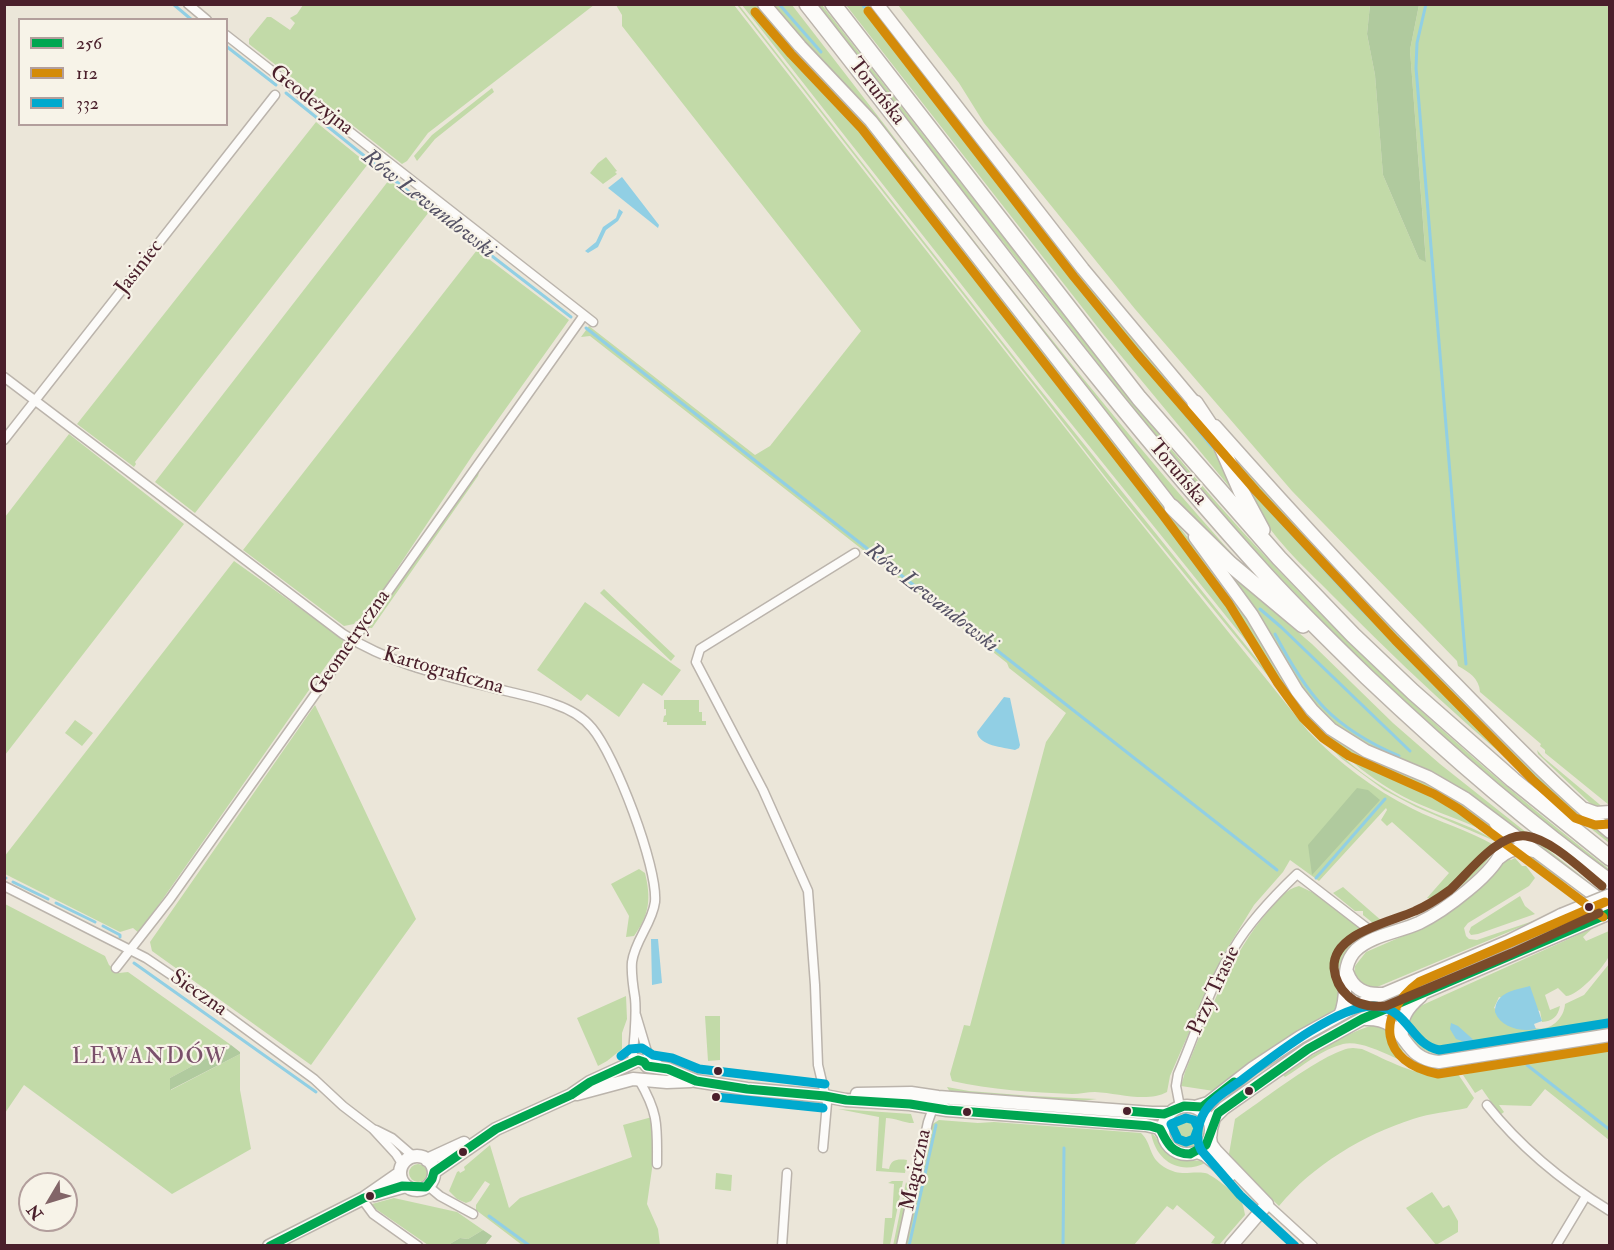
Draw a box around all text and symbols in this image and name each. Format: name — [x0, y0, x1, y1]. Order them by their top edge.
legend — [18, 18, 228, 126]
text: 256 — [76, 32, 102, 55]
street label: Toruńska — [842, 53, 910, 131]
street label: Geodezyjna — [264, 60, 358, 142]
text: 112 — [76, 62, 98, 85]
text: 332 — [76, 92, 99, 115]
water label: Rów Lewandowski — [356, 145, 500, 265]
street label: Jasiniec — [111, 235, 169, 301]
street label: Toruńska — [1142, 435, 1212, 511]
water label: Rów Lewandowski — [859, 539, 1003, 659]
street label: Geometryczna — [305, 585, 397, 701]
street label: Kartograficzna — [380, 643, 506, 701]
unlabelled marker — [1583, 901, 1595, 913]
street label: Przy Trasie — [1184, 943, 1246, 1039]
street label: Sieczna — [165, 965, 231, 1023]
district label: LEWANDÓW — [72, 1045, 228, 1071]
unlabelled marker — [712, 1065, 724, 1077]
unlabelled marker — [1243, 1085, 1255, 1097]
unlabelled marker — [710, 1091, 722, 1103]
unlabelled marker — [1121, 1105, 1133, 1117]
unlabelled marker — [961, 1106, 973, 1118]
street label: Magiczna — [896, 1127, 938, 1213]
unlabelled marker — [457, 1146, 469, 1158]
north arrow — [18, 1172, 78, 1232]
unlabelled marker — [364, 1190, 376, 1202]
text: N — [23, 1200, 48, 1224]

